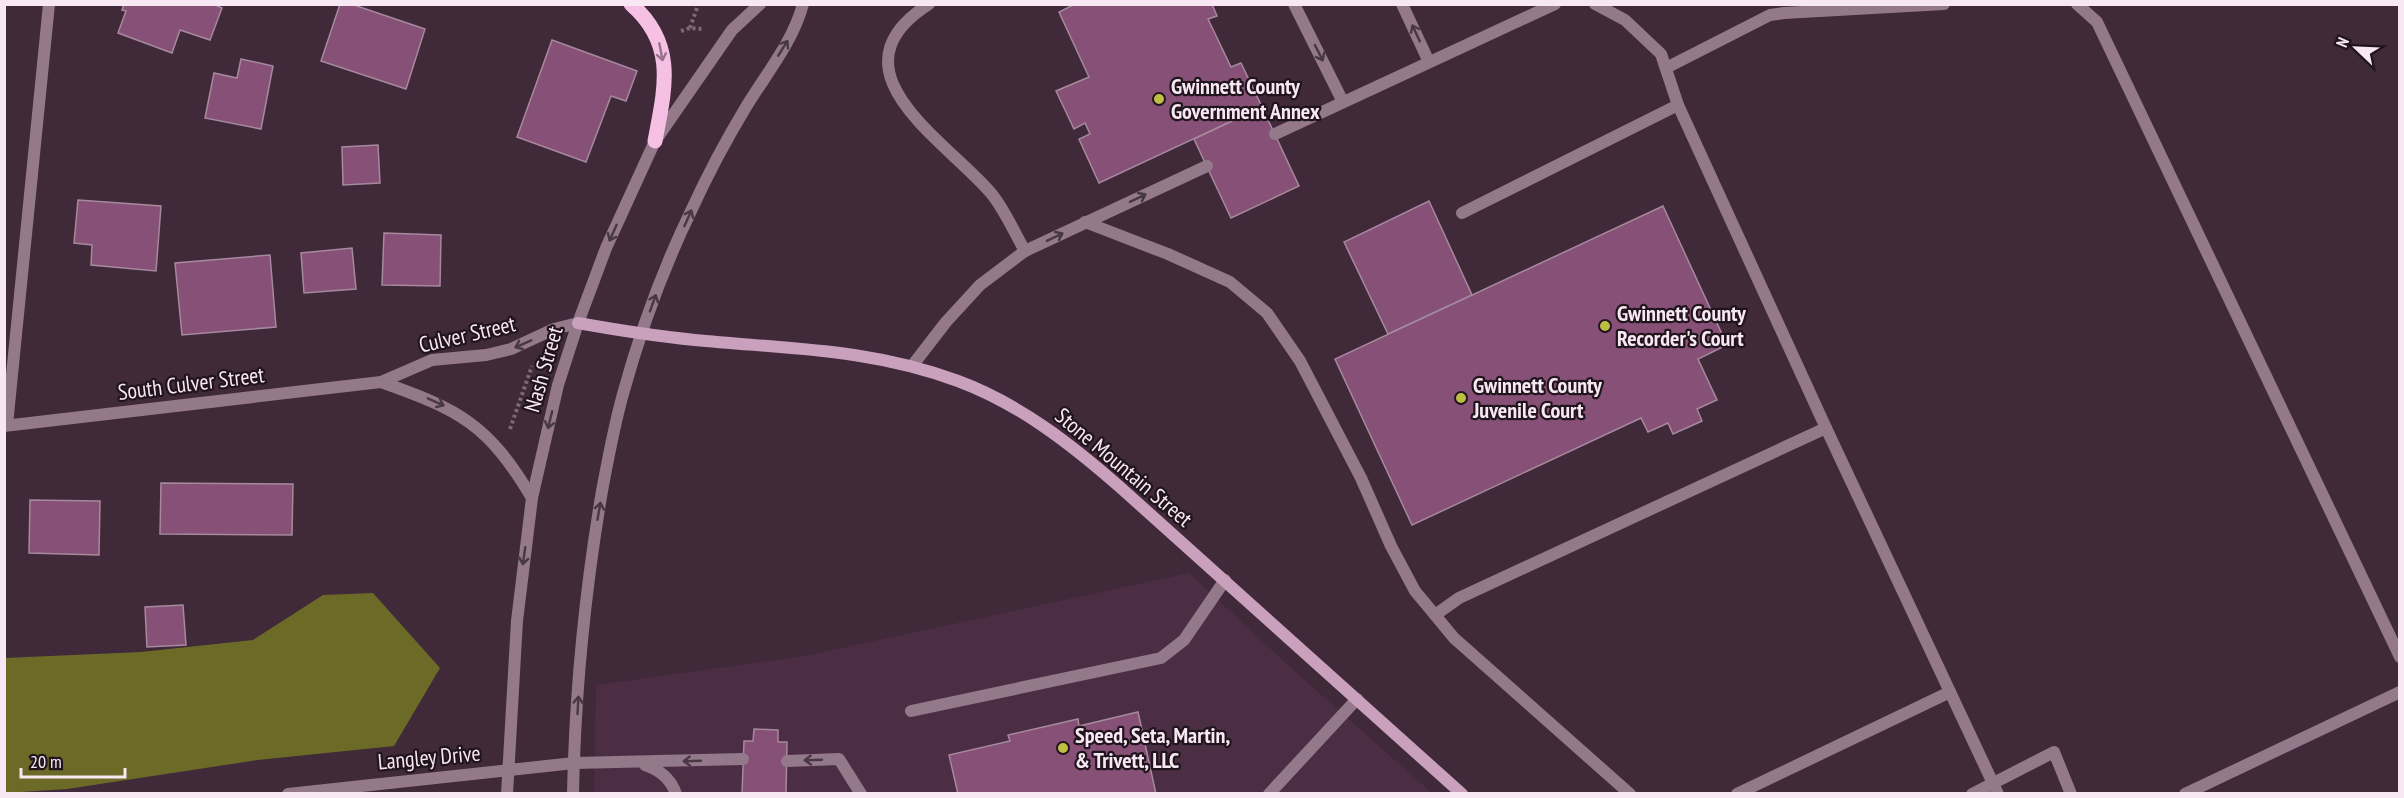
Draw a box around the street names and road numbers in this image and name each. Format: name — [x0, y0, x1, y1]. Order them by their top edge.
street label: Culver Street — [416, 309, 518, 359]
street label: Nash Street — [517, 323, 569, 415]
street label: South Culver Street — [116, 360, 266, 406]
street label: Stone Mountain Street — [1050, 402, 1198, 532]
street label: Langley Drive — [377, 739, 481, 775]

